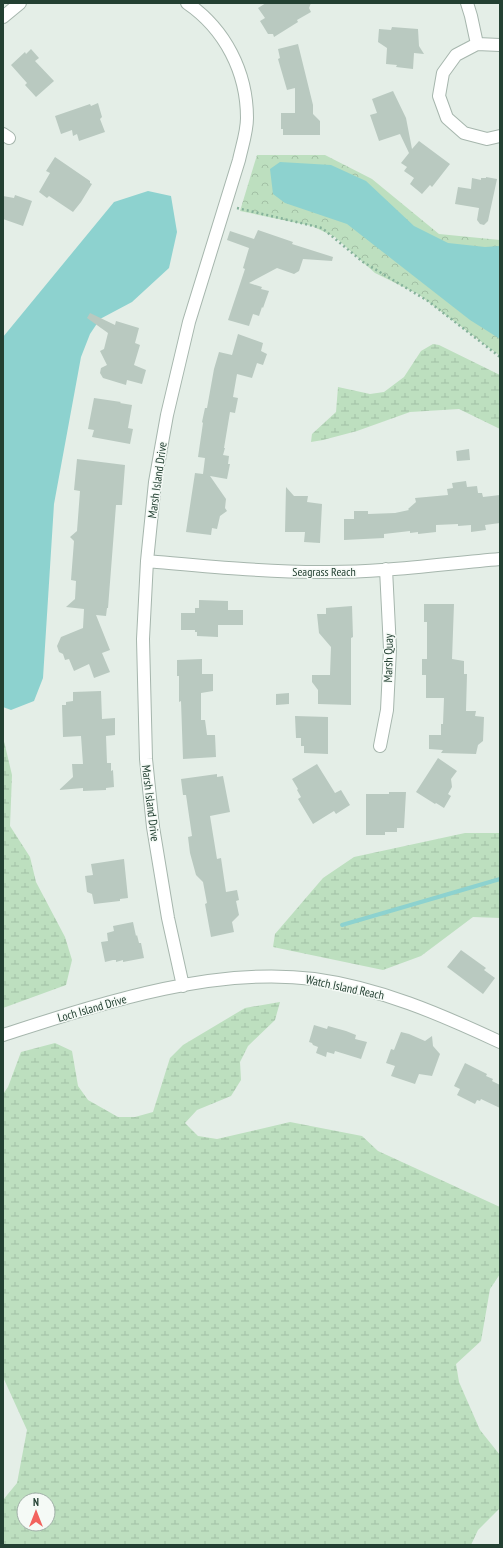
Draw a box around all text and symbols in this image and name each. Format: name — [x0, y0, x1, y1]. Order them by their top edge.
street label: Marsh Island Drive — [144, 441, 170, 519]
street label: Seagrass Reach — [292, 564, 356, 579]
street label: Marsh Quay — [380, 633, 396, 682]
street label: Marsh Island Drive — [139, 764, 163, 842]
street label: Watch Island Reach — [304, 971, 386, 1003]
street label: Loch Island Drive — [56, 991, 128, 1025]
north arrow — [16, 1492, 56, 1532]
text: N — [33, 1495, 39, 1509]

